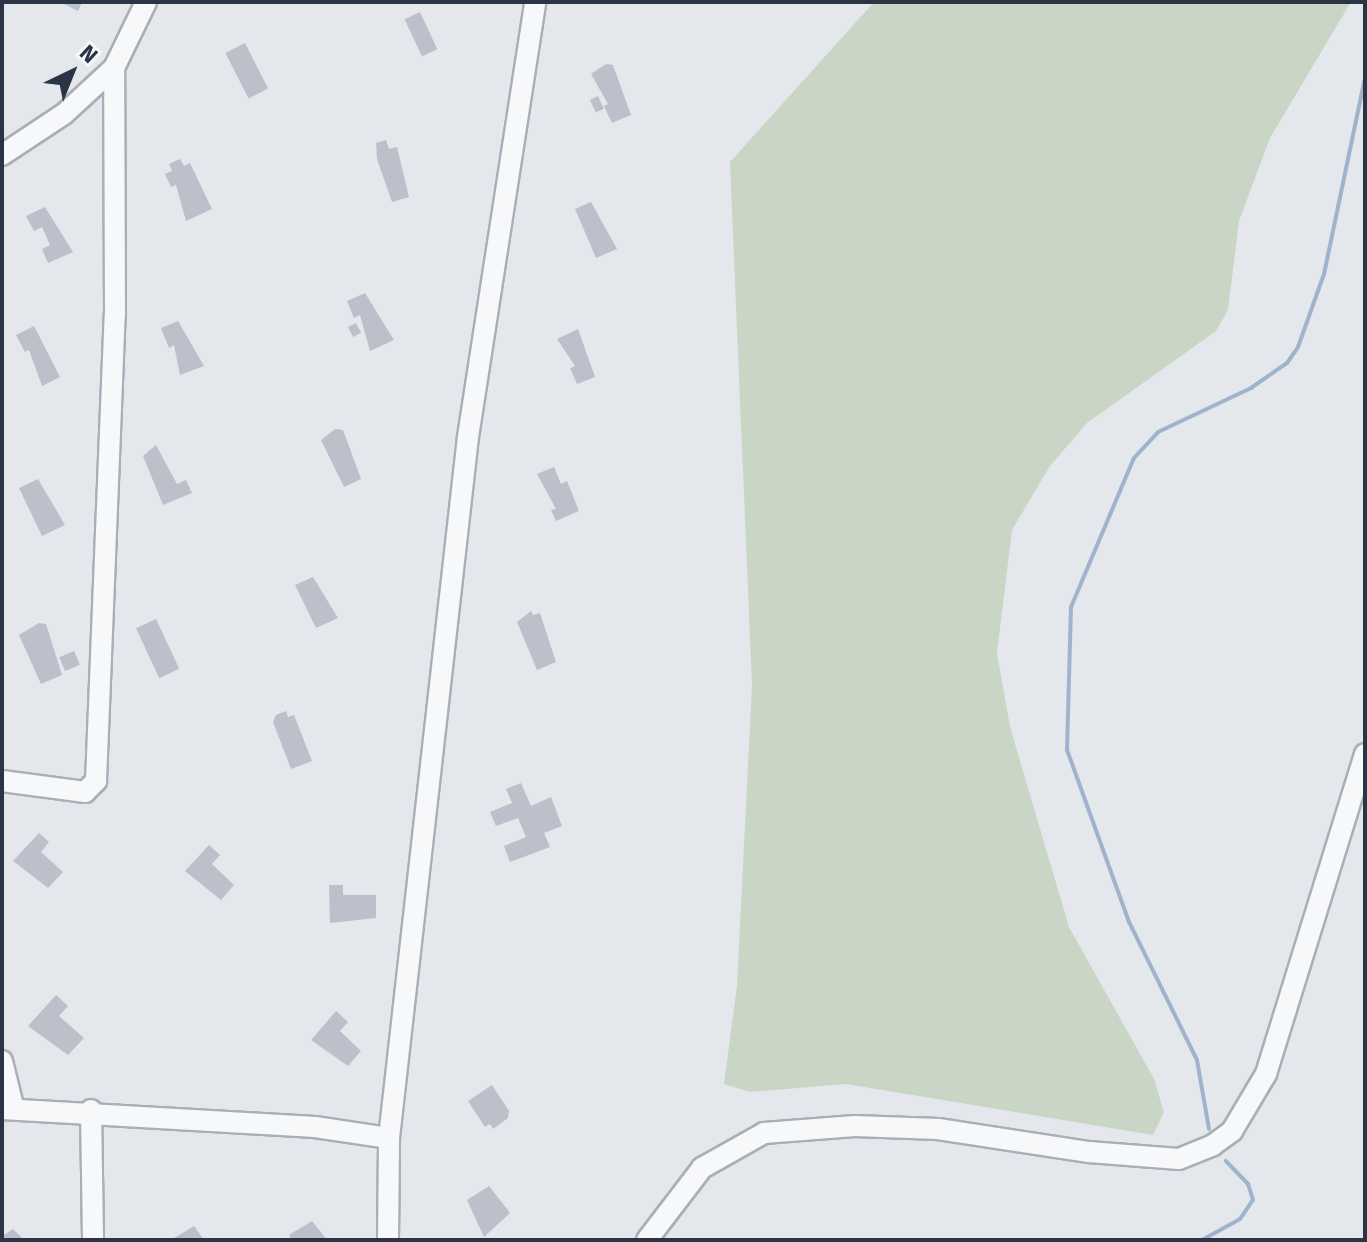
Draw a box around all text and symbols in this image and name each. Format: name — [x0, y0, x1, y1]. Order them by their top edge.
north arrow — [32, 32, 112, 112]
text: N — [74, 39, 103, 69]

